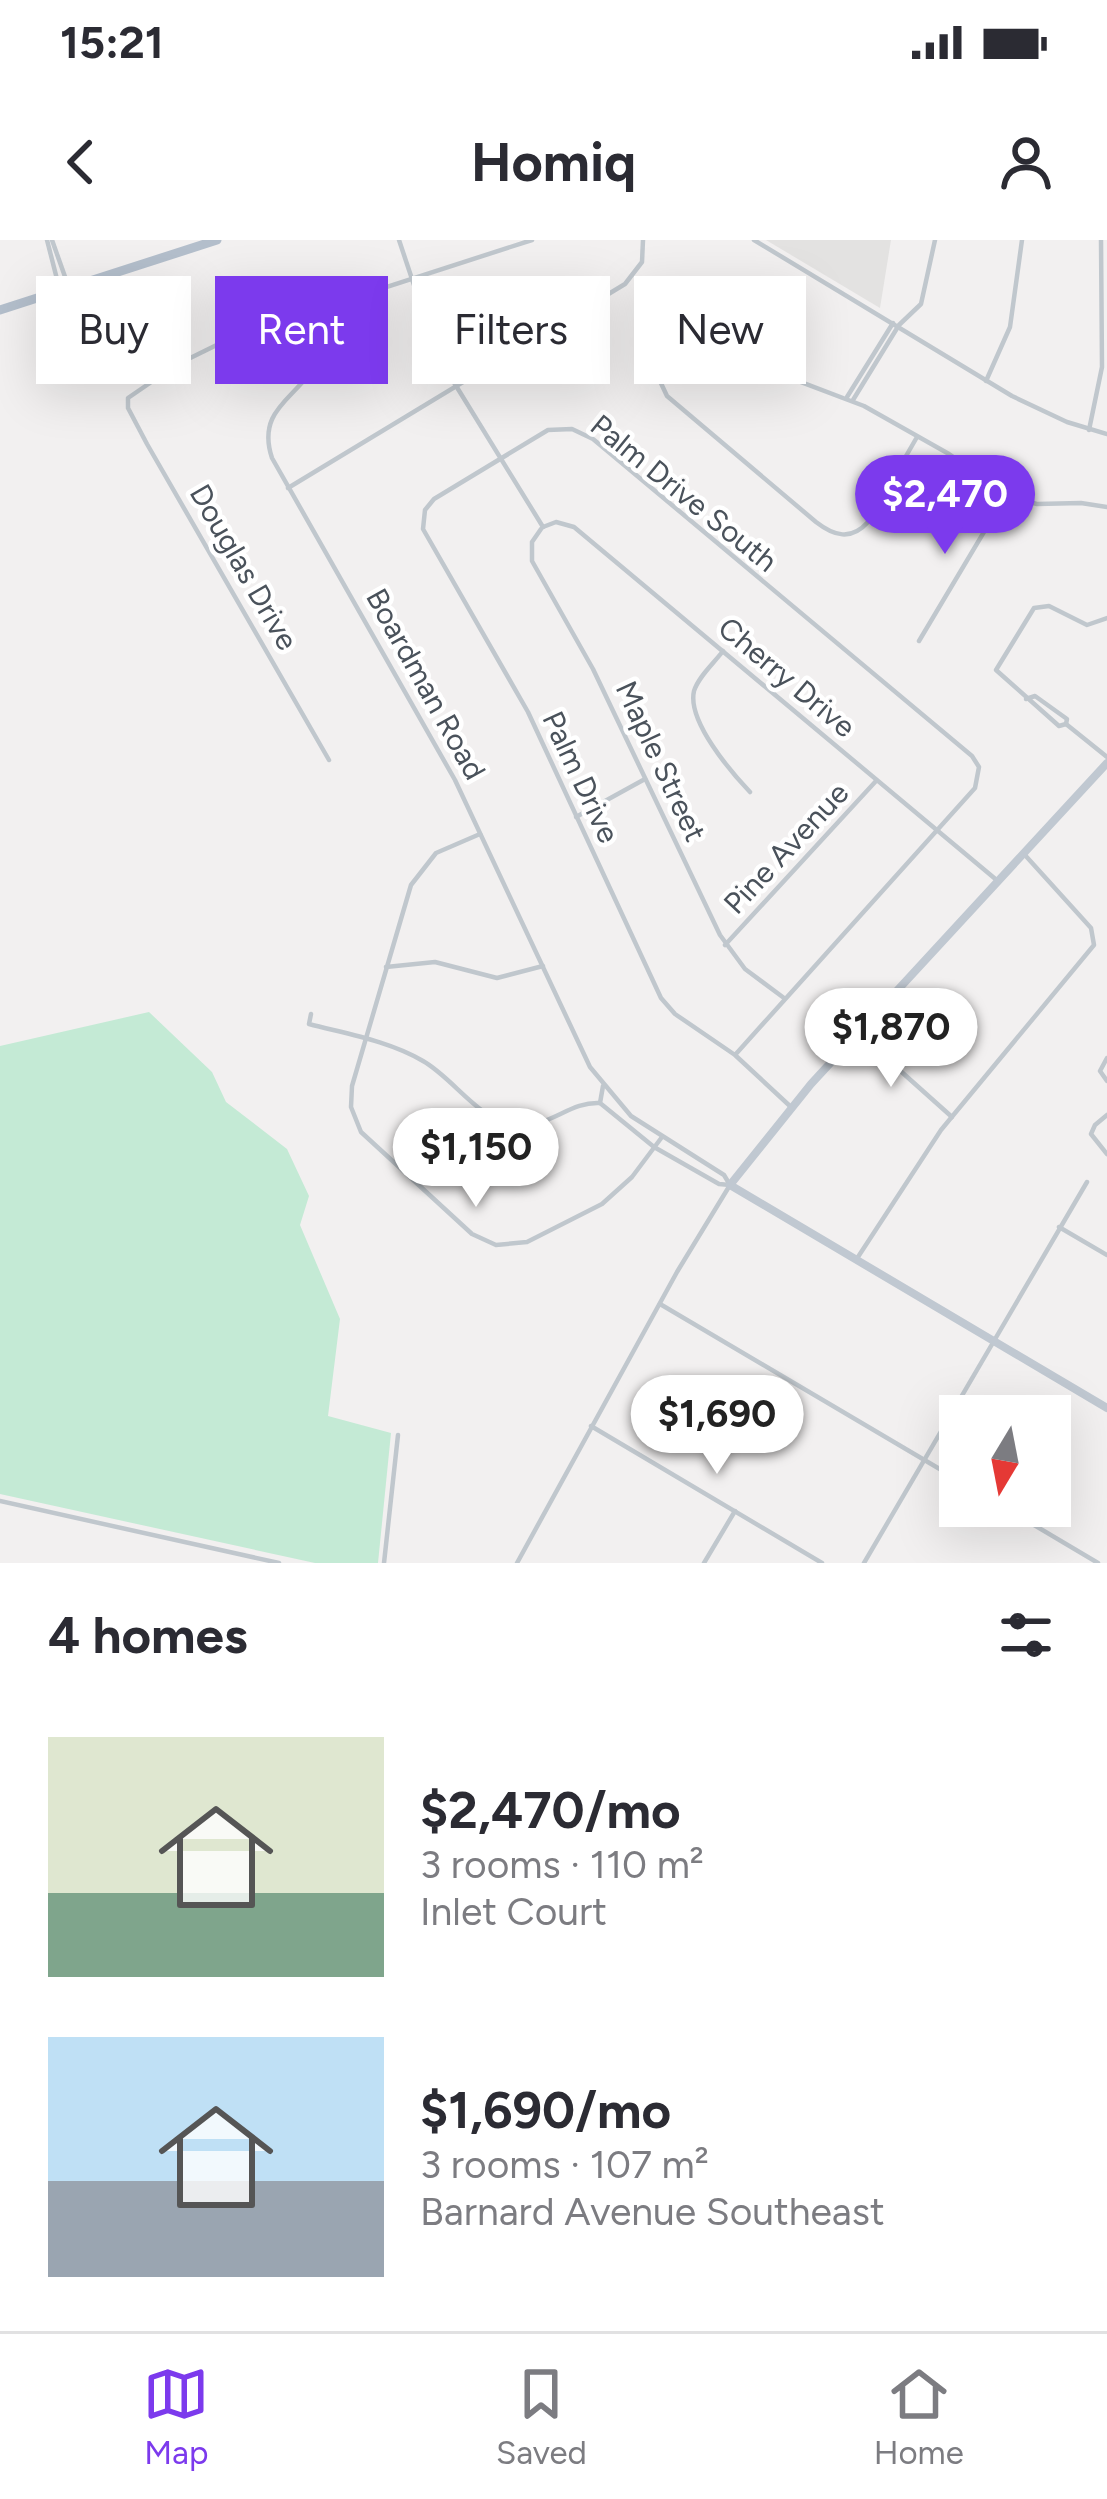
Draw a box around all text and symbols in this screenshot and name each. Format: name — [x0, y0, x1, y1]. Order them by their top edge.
text: 15:21 — [60, 15, 164, 69]
icon: back — [48, 129, 114, 195]
icon: person — [993, 129, 1059, 195]
text: Homiq — [471, 130, 636, 195]
chip: Buy — [36, 276, 191, 384]
chip: Rent — [215, 276, 388, 384]
chip: Filters — [412, 276, 610, 384]
chip: New — [634, 276, 806, 384]
street label: Palm Drive South — [583, 406, 785, 580]
pin: $2,470 — [847, 455, 1043, 557]
text: $2,470 — [882, 470, 1008, 517]
street label: Douglas Drive — [182, 478, 306, 656]
street label: Boardman Road — [358, 582, 494, 786]
street label: Cherry Drive — [711, 609, 863, 745]
street label: Maple Street — [608, 675, 714, 847]
street label: Palm Drive — [534, 705, 628, 849]
street label: Pine Avenue — [716, 775, 856, 921]
pin: $1,870 — [793, 988, 989, 1090]
text: $1,870 — [832, 1003, 950, 1050]
pin: $1,150 — [378, 1108, 574, 1210]
text: $1,150 — [420, 1123, 532, 1170]
pin: $1,690 — [619, 1375, 815, 1477]
text: $1,690 — [658, 1390, 776, 1437]
north arrow — [939, 1395, 1071, 1527]
map controls — [939, 1395, 1071, 1527]
icon: filters — [993, 1602, 1059, 1668]
text: 4 homes — [48, 1605, 248, 1666]
text: $2,470/mo — [420, 1780, 681, 1841]
icon: home — [144, 1785, 288, 1929]
text: 3 rooms · 110 m² — [420, 1841, 704, 1888]
text: Inlet Court — [420, 1888, 607, 1935]
text: $1,690/mo — [420, 2080, 671, 2141]
icon: home — [144, 2085, 288, 2229]
text: 3 rooms · 107 m² — [420, 2141, 709, 2188]
text: Barnard Avenue Southeast — [420, 2188, 885, 2235]
tab: Map — [143, 2361, 209, 2472]
tab: Saved — [496, 2361, 587, 2472]
tab: Home — [874, 2361, 964, 2472]

